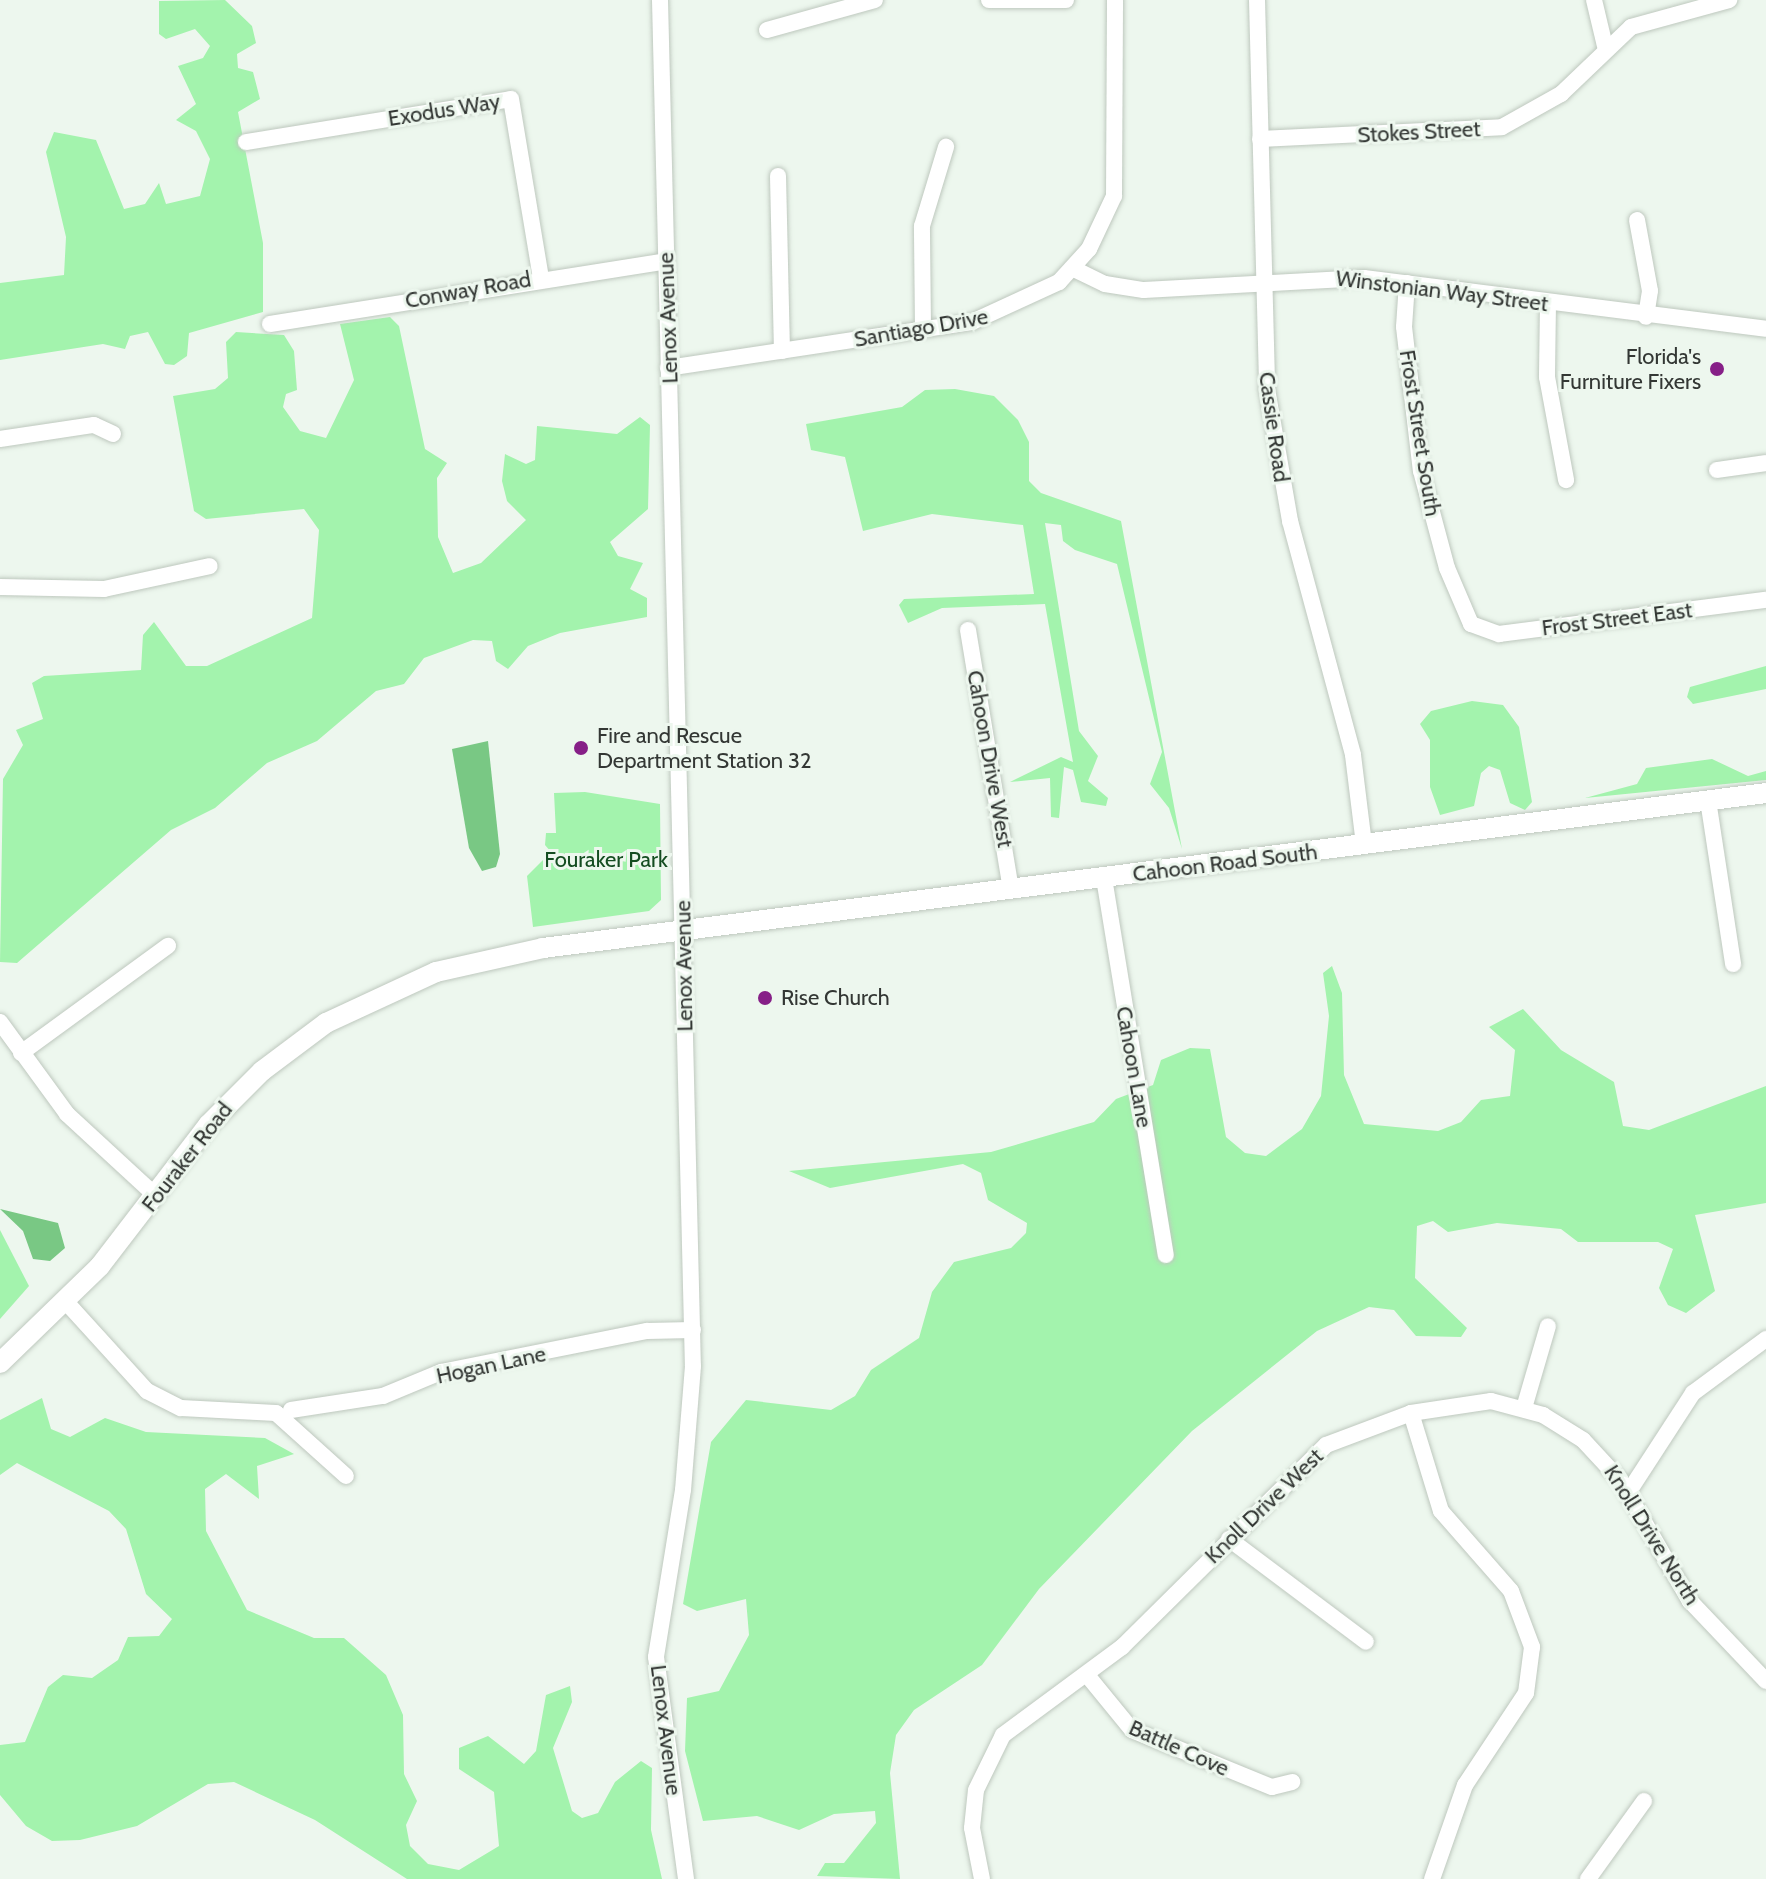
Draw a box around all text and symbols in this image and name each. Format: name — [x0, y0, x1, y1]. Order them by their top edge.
street label: Exodus Way — [386, 88, 502, 132]
street label: Stokes Street — [1357, 116, 1481, 148]
street label: Lenox Avenue — [653, 252, 683, 384]
street label: Winstonian Way Street — [1334, 265, 1550, 317]
street label: Conway Road — [403, 266, 533, 314]
street label: Santiago Drive — [852, 303, 990, 353]
place label: Florida's Furniture Fixers — [1560, 343, 1701, 394]
street label: Frost Street South — [1394, 348, 1446, 518]
marker: Florida's Furniture Fixers — [1708, 360, 1726, 378]
street label: Cassie Road — [1253, 370, 1295, 484]
street label: Frost Street East — [1540, 597, 1694, 641]
street label: Cahoon Drive West — [961, 668, 1019, 850]
place label: Fire and Rescue Department Station 32 — [597, 722, 811, 774]
marker: Fire and Rescue Department Station 32 — [572, 739, 590, 757]
street label: Cahoon Road South — [1131, 839, 1319, 887]
park label: Fouraker Park — [544, 847, 668, 873]
street label: Lenox Avenue — [670, 900, 698, 1032]
place label: Rise Church — [781, 985, 890, 1011]
marker: Rise Church — [756, 989, 774, 1007]
street label: Cahoon Lane — [1110, 1004, 1158, 1130]
street label: Fouraker Road — [136, 1097, 238, 1217]
street label: Hogan Lane — [434, 1341, 548, 1389]
street label: Knoll Drive West — [1199, 1443, 1329, 1569]
street label: Knoll Drive North — [1598, 1460, 1706, 1610]
street label: Lenox Avenue — [645, 1663, 687, 1797]
street label: Battle Cove — [1125, 1714, 1233, 1782]

